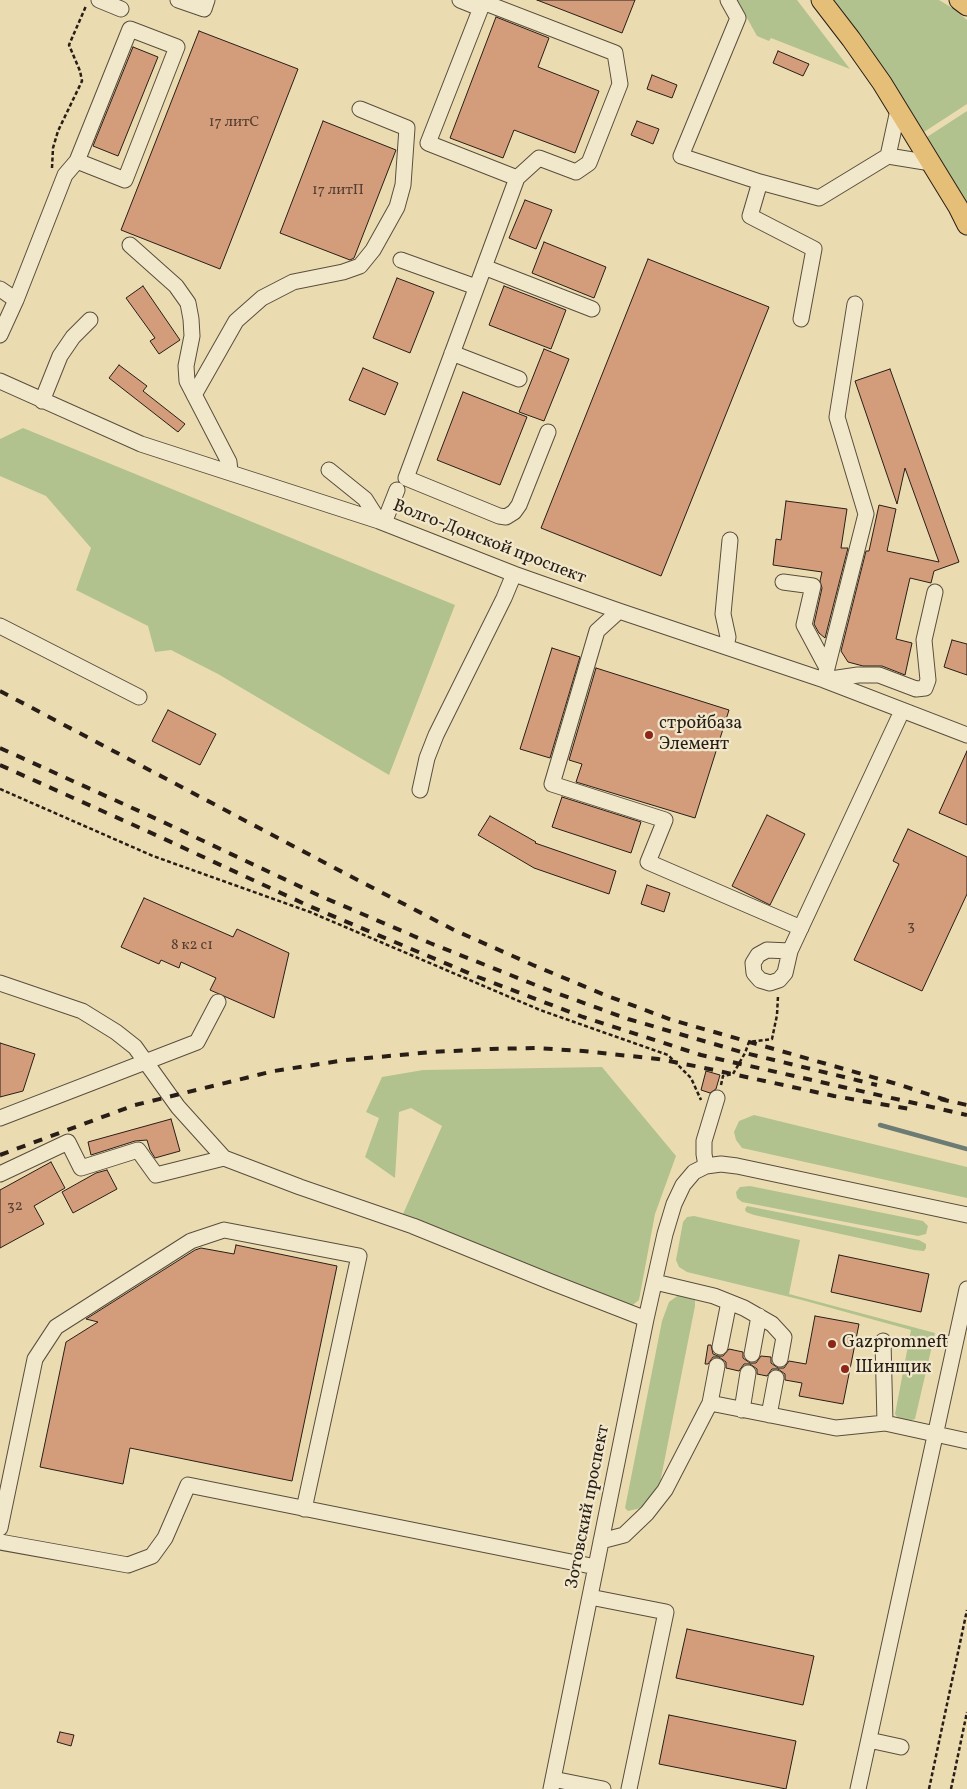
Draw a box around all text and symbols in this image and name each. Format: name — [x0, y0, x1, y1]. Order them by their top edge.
house number: 17 литС — [209, 114, 259, 132]
house number: 17 литП — [312, 182, 364, 200]
street label: Волго-Донской проспект — [389, 496, 589, 590]
place label: стройбаза Элемент — [659, 714, 742, 756]
marker: стройбаза Элемент — [643, 729, 655, 741]
house number: 3 — [907, 918, 915, 936]
house number: 8 к2 с1 — [171, 937, 213, 955]
house number: 32 — [7, 1198, 23, 1216]
place label: Gazpromneft — [842, 1333, 948, 1355]
marker: Gazpromneft — [826, 1338, 838, 1350]
place label: Шинщик — [855, 1358, 931, 1380]
marker: Шинщик — [839, 1363, 851, 1375]
street label: Зотовский проспект — [562, 1423, 616, 1591]

